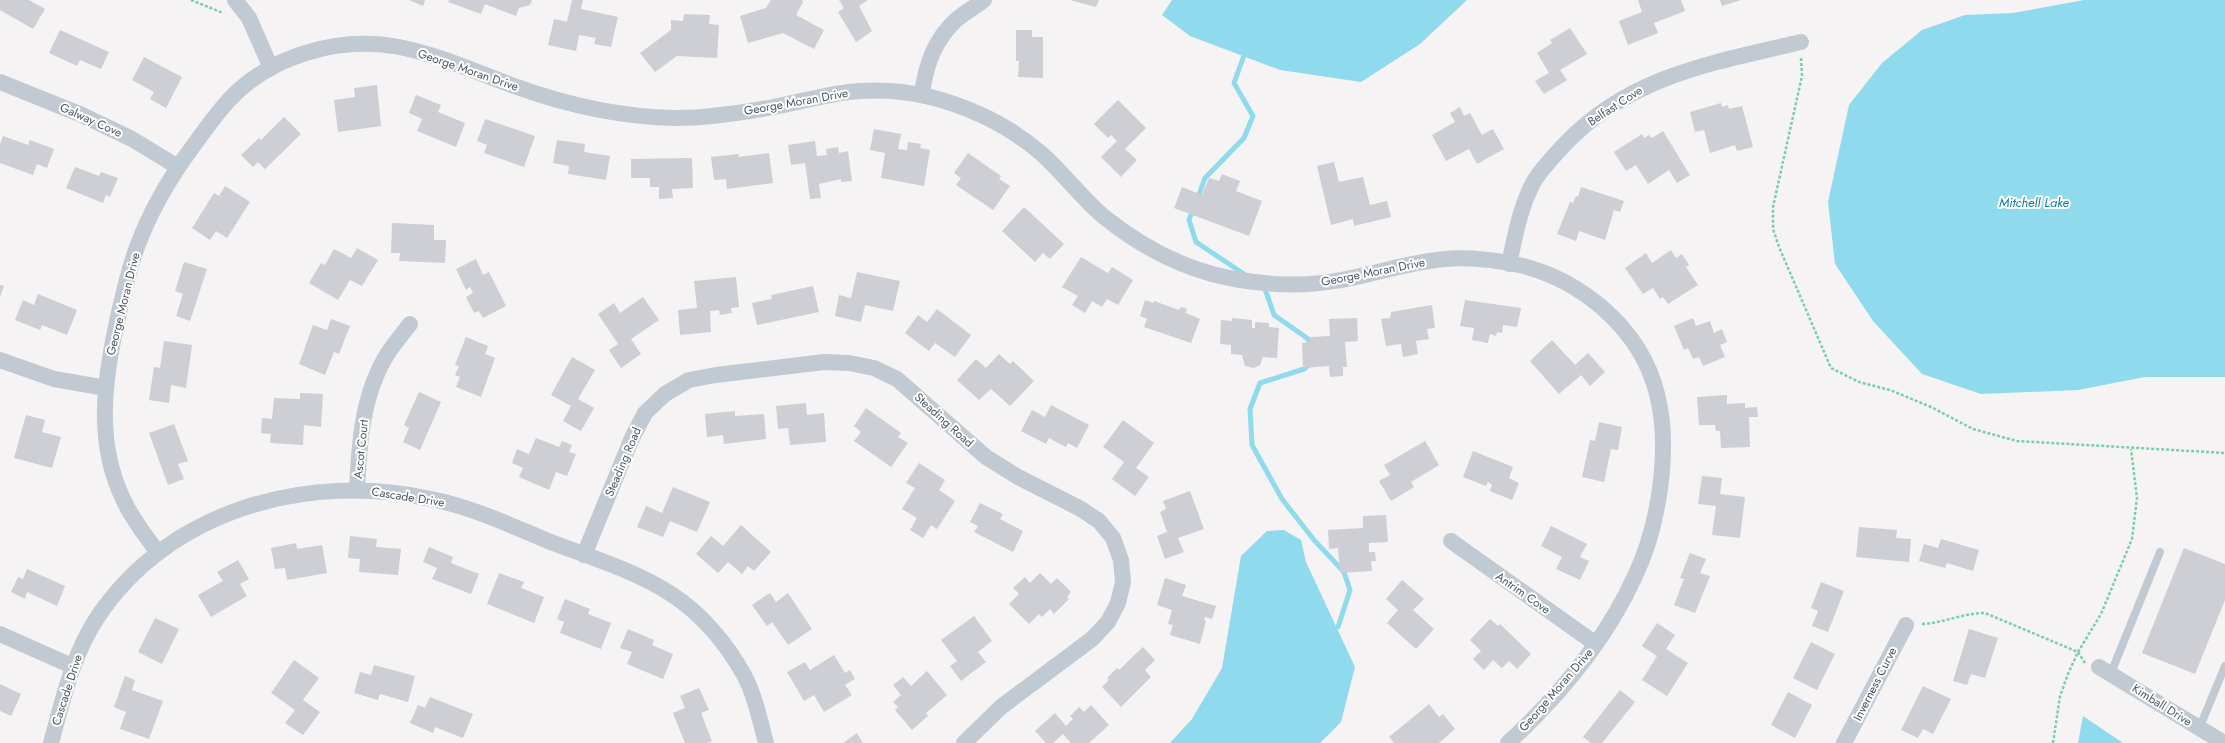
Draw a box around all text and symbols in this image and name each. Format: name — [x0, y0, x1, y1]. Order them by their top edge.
street label: George Moran Drive — [415, 44, 521, 96]
street label: Belfast Cove — [1584, 82, 1646, 130]
street label: George Moran Drive — [743, 84, 849, 120]
street label: Galway Cove — [57, 98, 125, 142]
water label: Mitchell Lake — [1999, 193, 2070, 212]
street label: George Moran Drive — [102, 251, 144, 357]
street label: George Moran Drive — [1320, 253, 1426, 291]
street label: Steading Road — [910, 389, 978, 451]
street label: Ascot Court — [349, 418, 373, 480]
street label: Steading Road — [600, 424, 646, 500]
street label: Cascade Drive — [370, 482, 446, 512]
street label: Antrim Cove — [1492, 568, 1554, 618]
street label: George Moran Drive — [1515, 644, 1597, 736]
street label: Inverness Curve — [1849, 644, 1901, 724]
street label: Cascade Drive — [47, 652, 87, 728]
street label: Kimball Drive — [2129, 679, 2195, 731]

